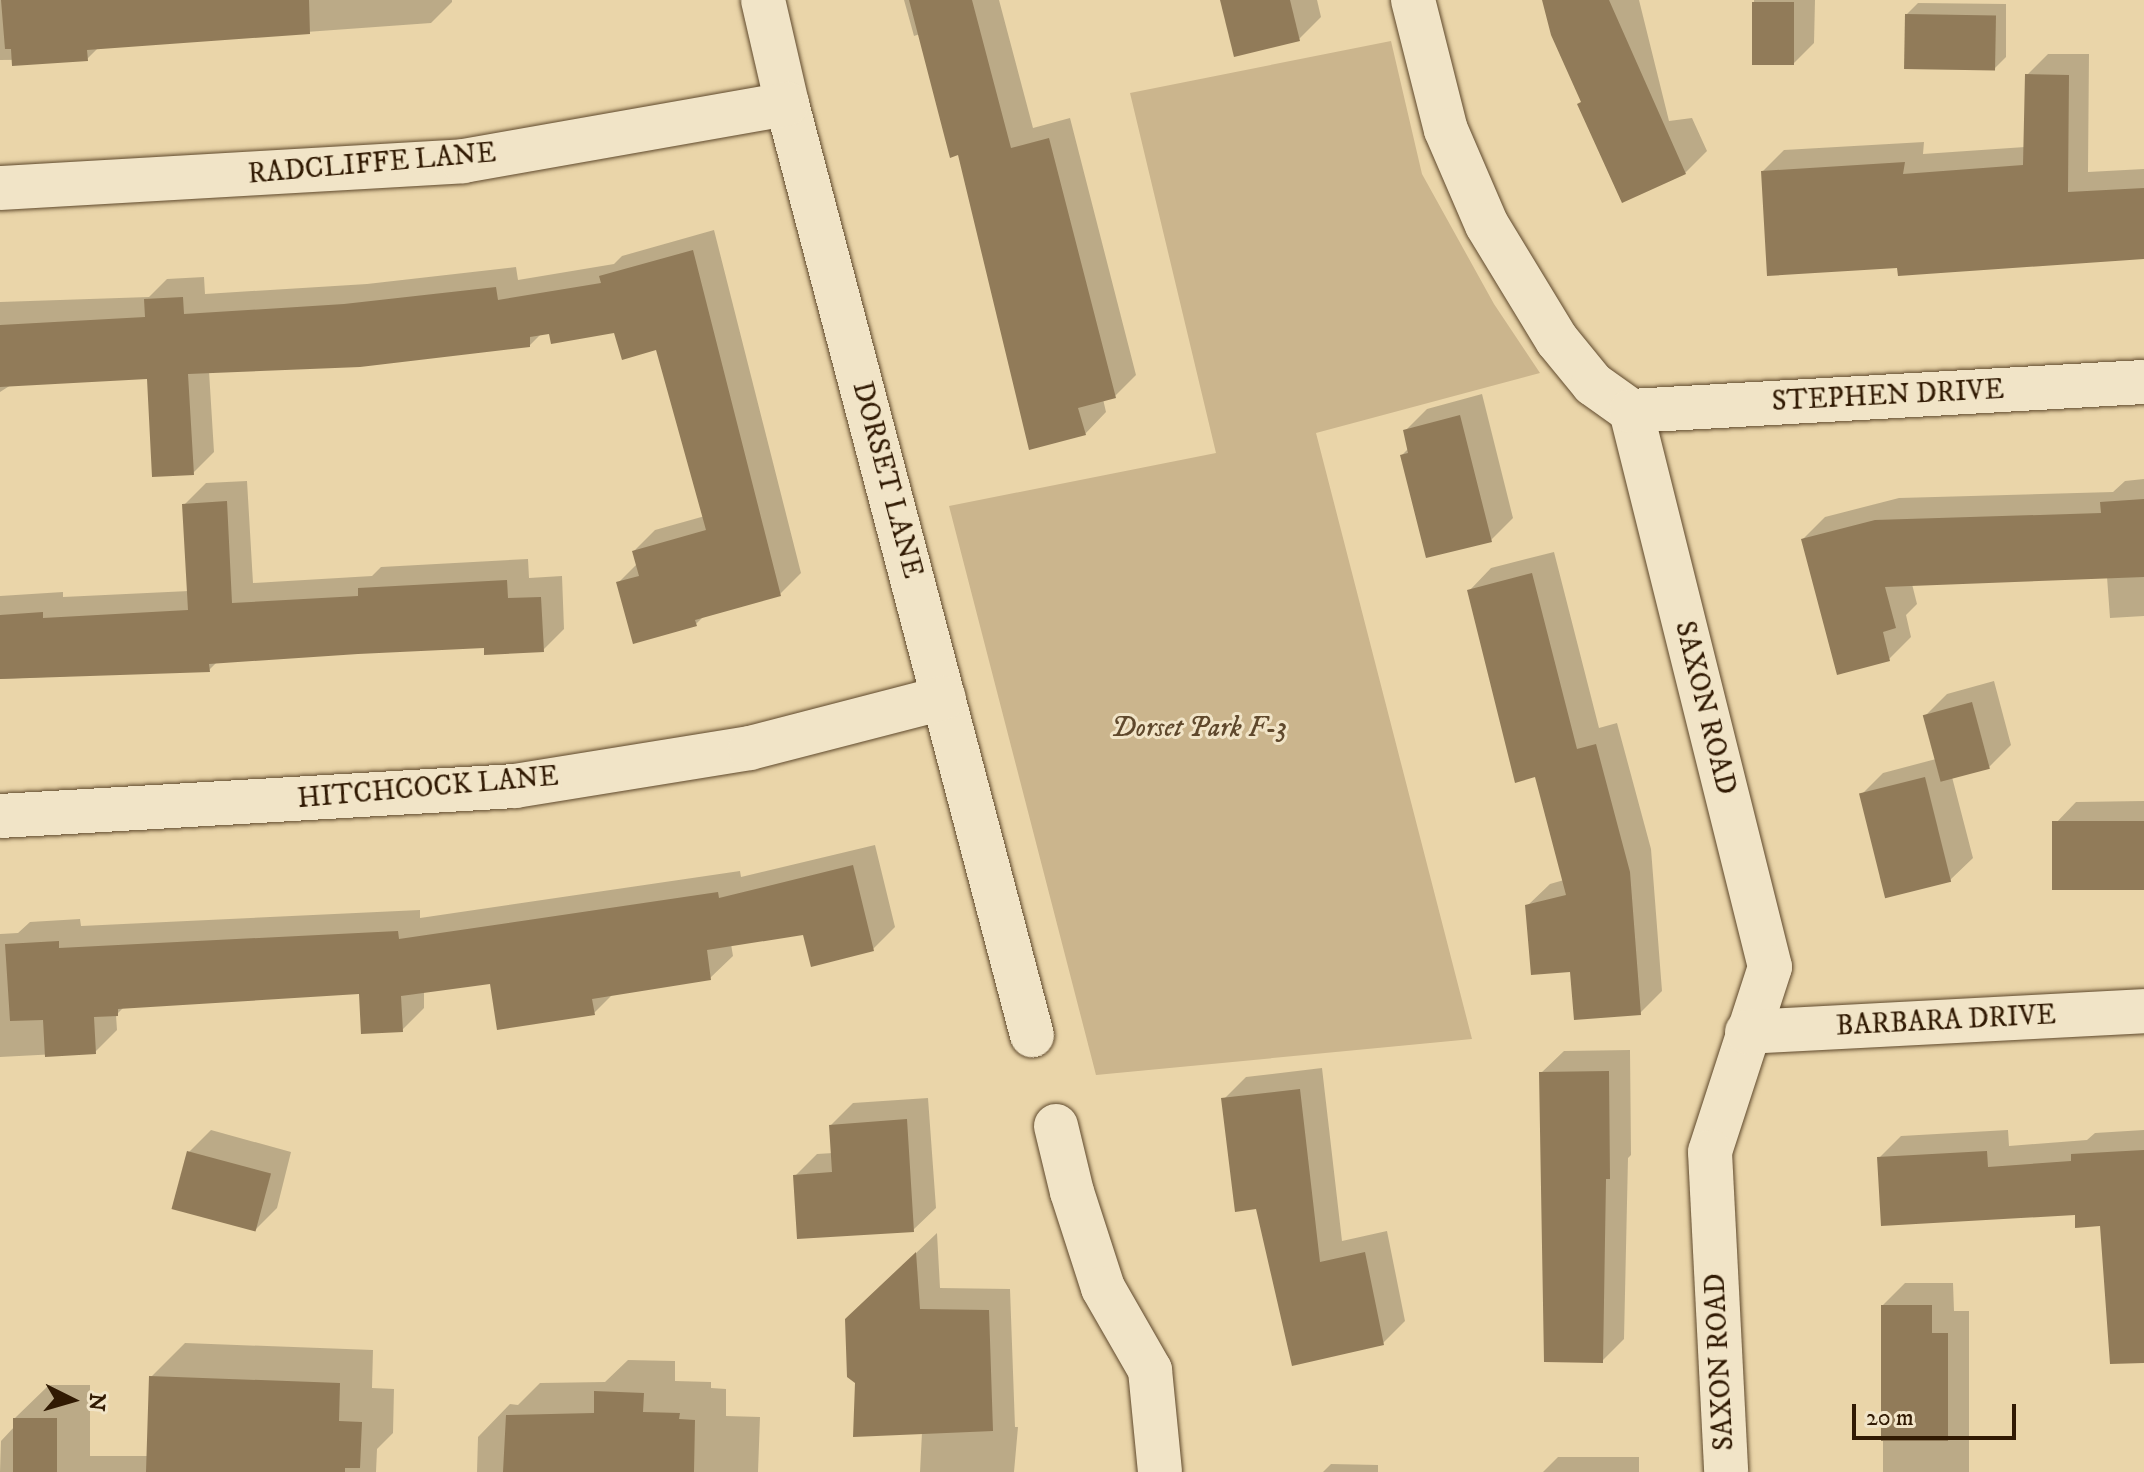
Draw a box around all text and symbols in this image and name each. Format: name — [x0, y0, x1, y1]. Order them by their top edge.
street label: RADCLIFFE LANE — [246, 136, 498, 192]
street label: STEPHEN DRIVE — [1771, 373, 2005, 419]
street label: DORSET LANE — [845, 378, 929, 582]
street label: SAXON ROAD — [1667, 618, 1743, 798]
park label: Dorset Park F-3 — [1111, 711, 1287, 745]
street label: HITCHCOCK LANE — [296, 760, 560, 816]
street label: BARBARA DRIVE — [1835, 998, 2057, 1044]
street label: SAXON ROAD — [1699, 1272, 1741, 1452]
north arrow — [32, 1360, 112, 1440]
scale bar — [1856, 1388, 2020, 1438]
text: N — [82, 1392, 111, 1412]
text: 20 m — [1866, 1403, 1914, 1433]

